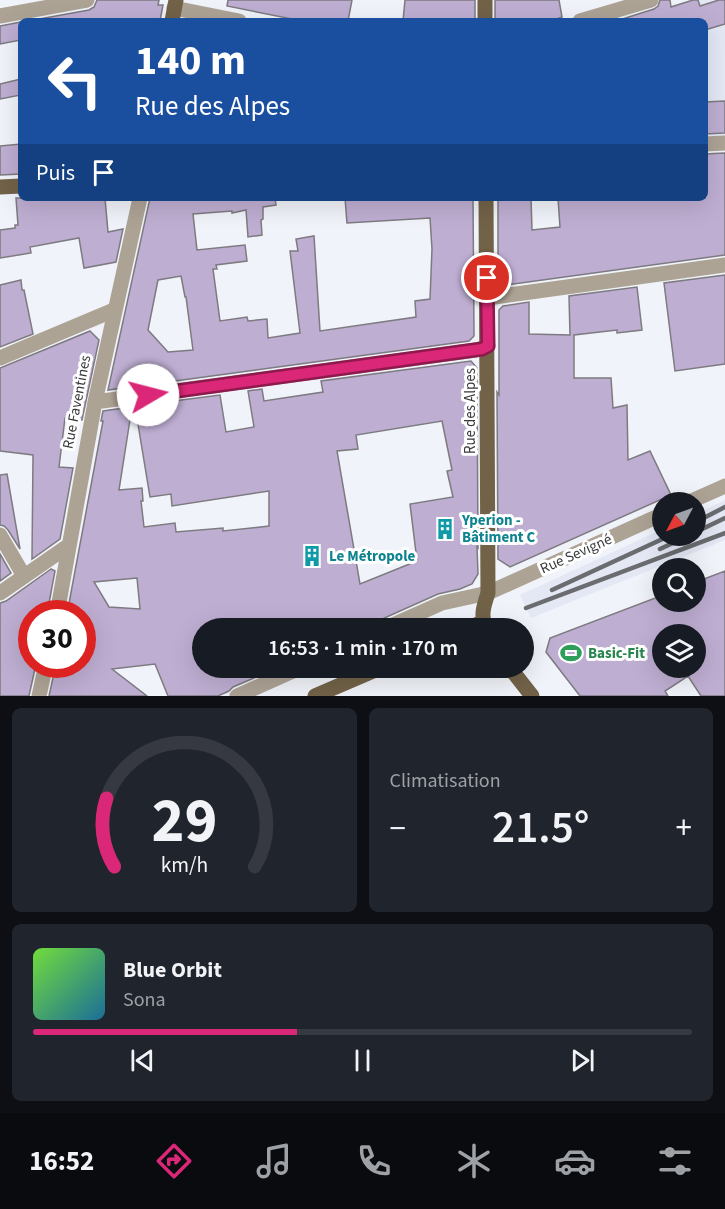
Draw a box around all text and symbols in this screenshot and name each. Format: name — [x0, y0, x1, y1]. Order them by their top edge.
text: 140 m — [135, 31, 246, 91]
icon: left — [36, 42, 114, 120]
text: Rue des Alpes — [135, 87, 290, 126]
icon: arrive — [87, 156, 120, 189]
text: Puis — [36, 157, 75, 189]
pin — [461, 252, 512, 303]
icon: arrive — [470, 261, 503, 294]
street label: Rue Faventines — [58, 353, 96, 451]
position arrow — [116, 363, 180, 427]
street label: Rue des Alpes — [460, 368, 481, 454]
north arrow — [652, 492, 706, 546]
map controls — [652, 492, 706, 678]
place label: Yperion - Bâtiment C — [461, 510, 536, 548]
building icon: Yperion - Bâtiment C — [433, 517, 457, 541]
street label: Rue Sevigné — [537, 529, 615, 579]
building icon: Le Métropole — [300, 544, 324, 568]
place label: Le Métropole — [329, 546, 415, 567]
button: search — [652, 558, 706, 612]
speed limit sign: 30 — [18, 600, 96, 678]
button: layers — [652, 624, 706, 678]
text: 16:53 · 1 min · 170 m — [268, 632, 458, 664]
sports icon: Basic-Fit — [559, 641, 583, 665]
place label: Basic-Fit — [588, 643, 645, 664]
text: Climatisation — [390, 767, 501, 795]
text: 29 — [151, 777, 217, 866]
text: 21.5° — [492, 796, 589, 860]
text: − — [390, 805, 406, 852]
text: + — [676, 805, 692, 852]
text: km/h — [160, 850, 208, 881]
text: Blue Orbit — [123, 954, 222, 986]
text: Sona — [123, 986, 166, 1014]
icon: previous — [126, 1044, 159, 1077]
icon: pause — [346, 1044, 379, 1077]
icon: next — [566, 1044, 599, 1077]
icon: directions — [153, 1140, 195, 1182]
icon: music — [253, 1140, 295, 1182]
icon: phone — [353, 1140, 395, 1182]
icon: climate — [453, 1140, 495, 1182]
icon: car — [554, 1140, 596, 1182]
icon: filters — [654, 1140, 696, 1182]
text: 16:52 — [29, 1142, 94, 1181]

